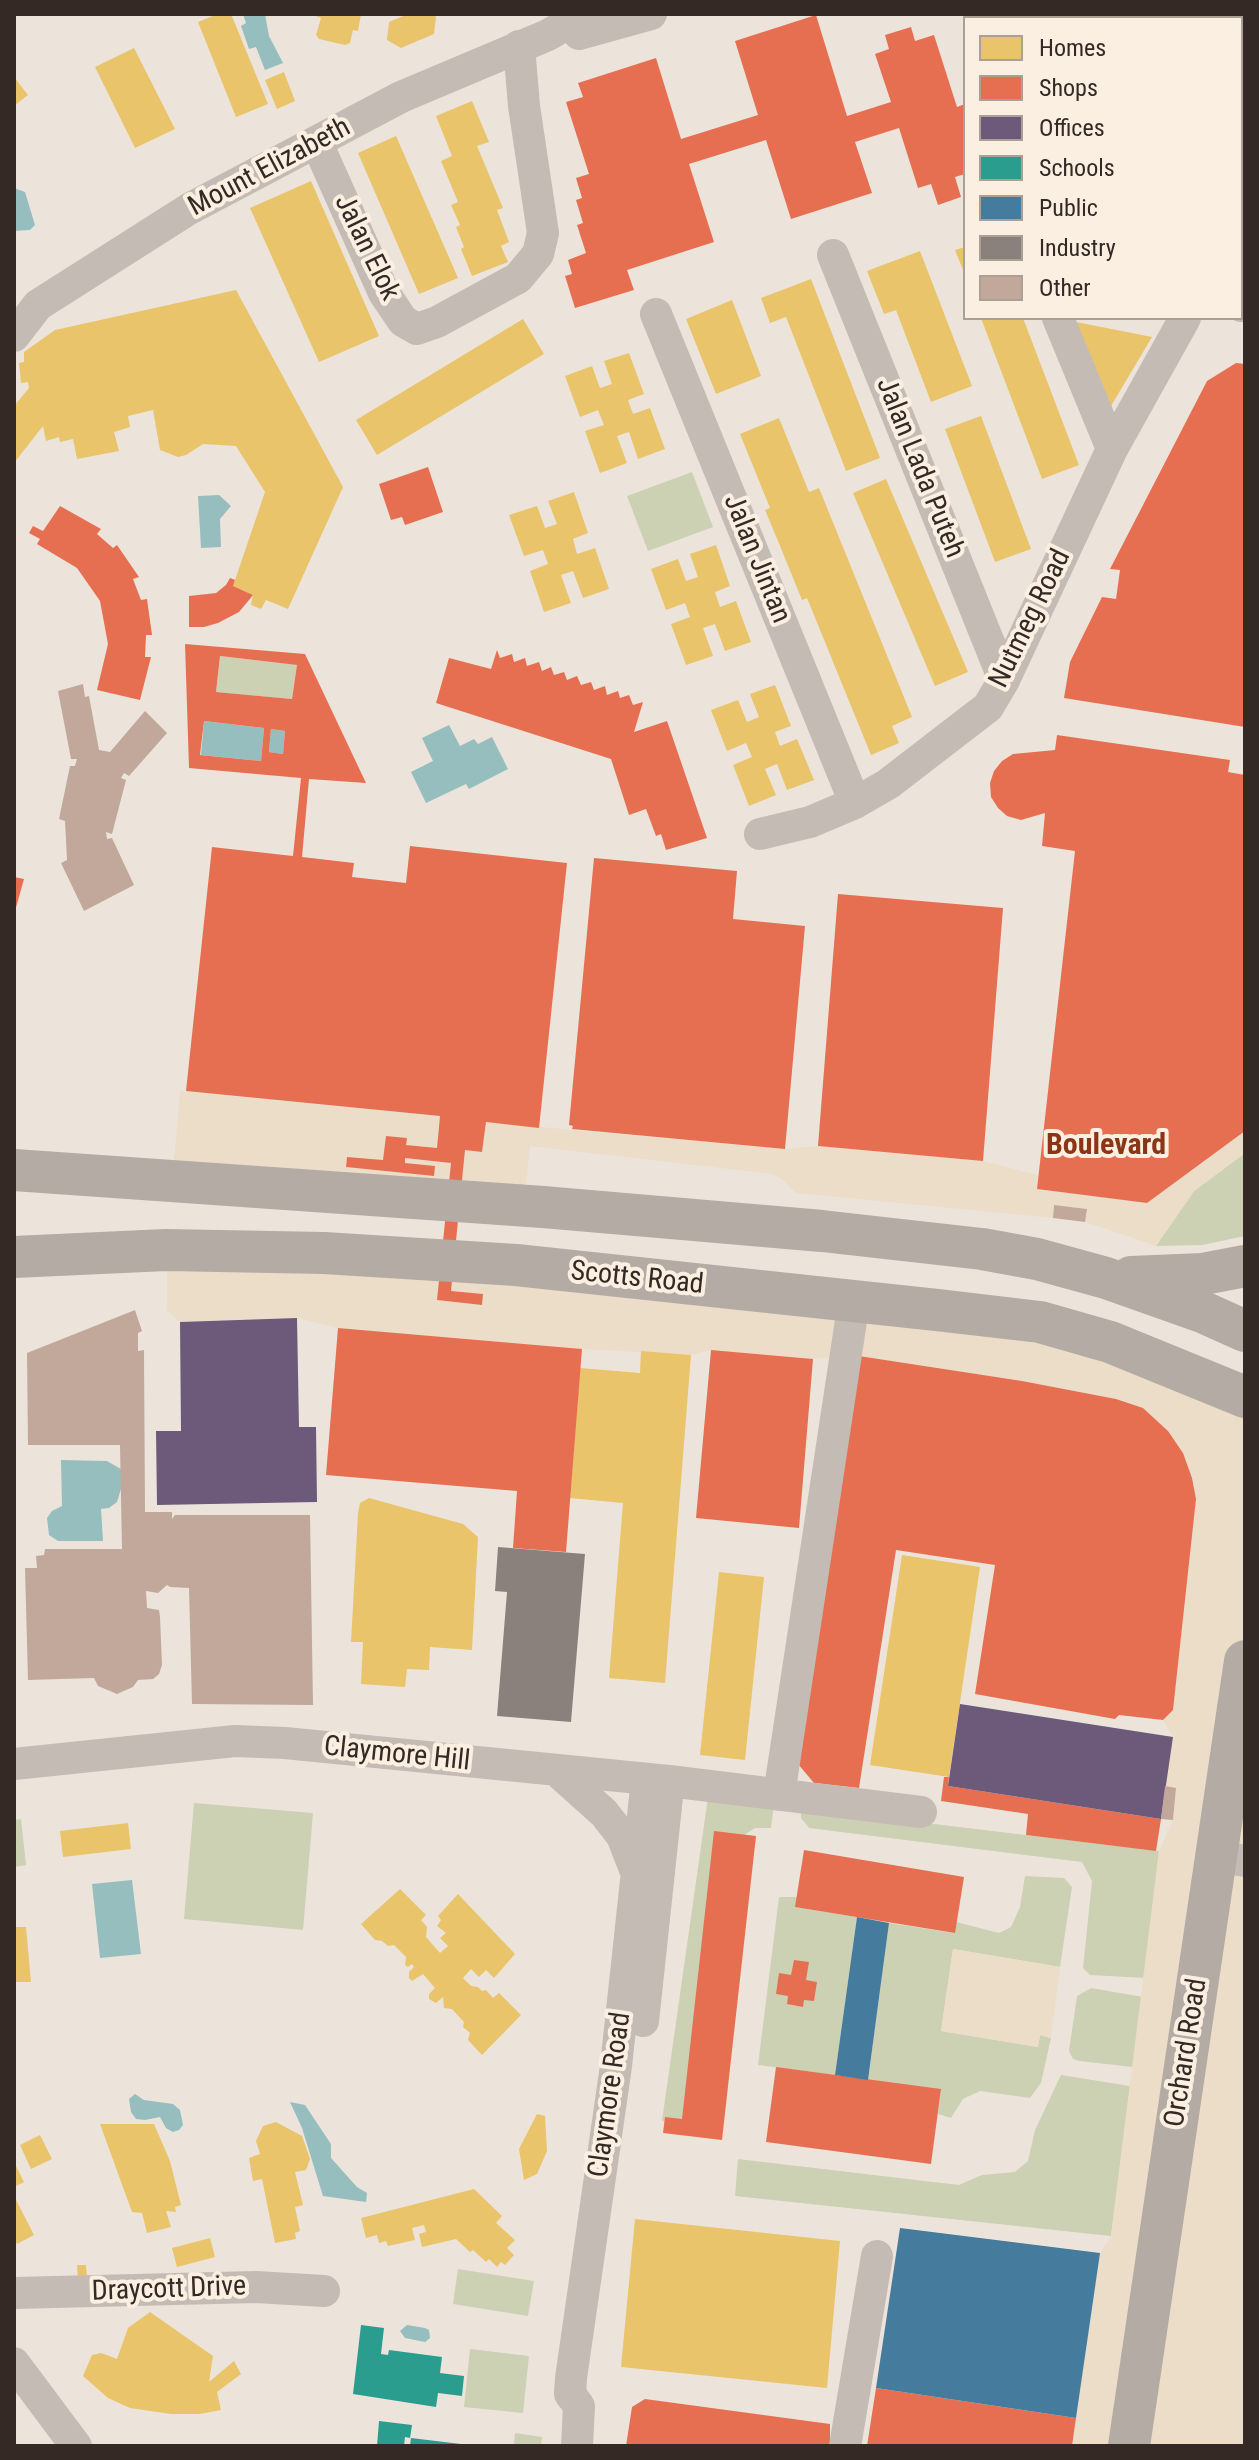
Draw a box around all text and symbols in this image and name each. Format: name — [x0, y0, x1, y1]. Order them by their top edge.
legend — [963, 16, 1243, 320]
text: Homes — [1039, 34, 1106, 62]
text: Shops — [1039, 74, 1098, 102]
street label: Mount Elizabeth — [183, 111, 357, 225]
text: Offices — [1039, 114, 1105, 142]
text: Schools — [1039, 154, 1115, 182]
street label: Jalan Elok — [326, 189, 406, 307]
text: Public — [1039, 194, 1098, 222]
text: Industry — [1039, 234, 1116, 262]
text: Other — [1039, 274, 1091, 302]
street label: Jalan Lada Puteh — [868, 373, 970, 563]
street label: Jalan Jintan — [715, 490, 797, 628]
street label: Nutmeg Road — [983, 544, 1079, 694]
district label: Boulevard — [1046, 1128, 1166, 1164]
street label: Scotts Road — [569, 1255, 705, 1303]
street label: Claymore Hill — [322, 1731, 472, 1779]
street label: Orchard Road — [1159, 1976, 1215, 2130]
street label: Claymore Road — [583, 2010, 639, 2180]
street label: Draycott Drive — [91, 2271, 247, 2309]

